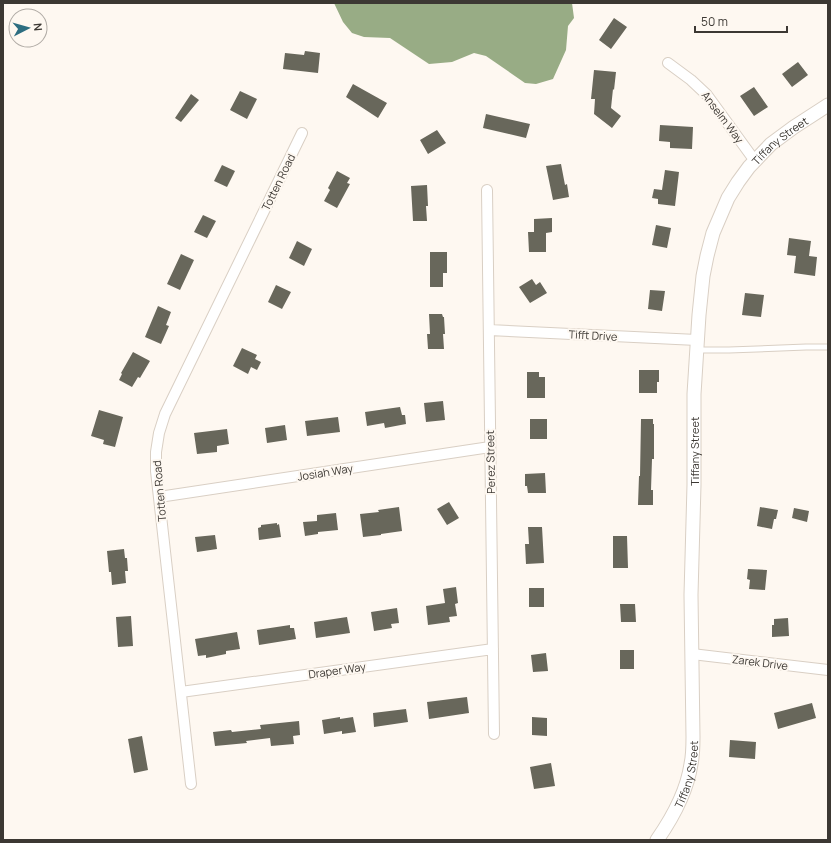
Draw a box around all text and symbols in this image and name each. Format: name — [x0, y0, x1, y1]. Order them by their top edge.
north arrow — [8, 8, 48, 48]
scale bar — [695, 8, 787, 34]
text: 50 m — [701, 13, 728, 30]
text: N — [31, 22, 46, 32]
street label: Anselm Way — [699, 88, 748, 146]
street label: Tiffany Street — [748, 113, 811, 168]
street label: Totten Road — [258, 151, 298, 213]
street label: Tifft Drive — [568, 326, 618, 344]
street label: Tiffany Street — [687, 417, 702, 486]
street label: Perez Street — [482, 430, 498, 494]
street label: Totten Road — [149, 460, 169, 522]
street label: Josiah Way — [296, 460, 354, 484]
street label: Zarek Drive — [731, 651, 790, 673]
street label: Draper Way — [307, 659, 367, 681]
street label: Tiffany Street — [670, 741, 701, 810]

